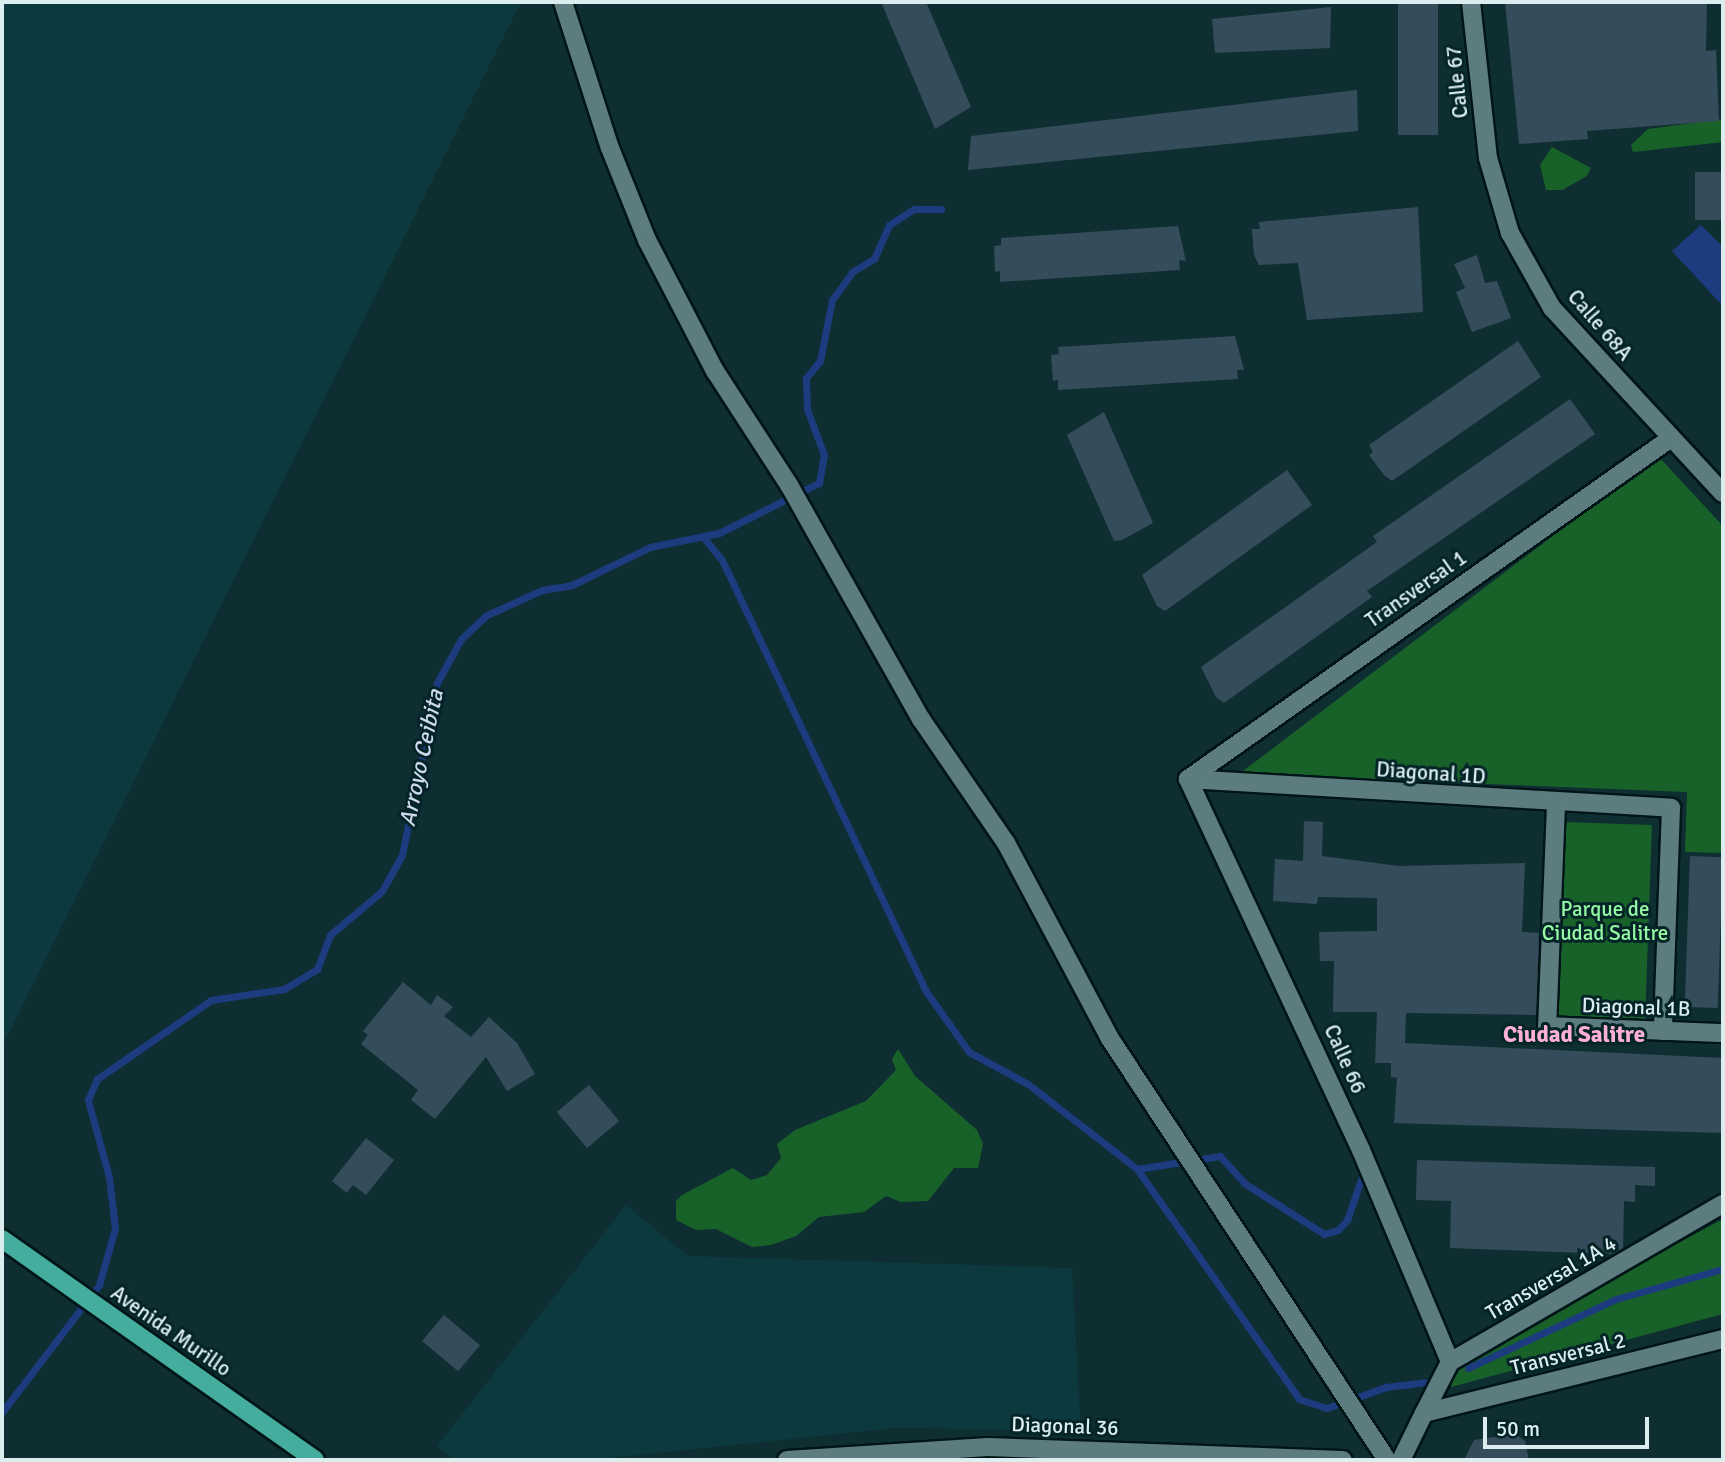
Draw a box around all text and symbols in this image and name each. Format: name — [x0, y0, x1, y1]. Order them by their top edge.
street label: Calle 67 — [1441, 44, 1473, 120]
street label: Calle 68A — [1562, 284, 1638, 366]
street label: Transversal 1 — [1361, 545, 1471, 633]
water label: Arroyo Ceibita — [394, 687, 450, 829]
street label: Diagonal 1D — [1375, 757, 1487, 789]
park label: Parque de Ciudad Salitre — [1542, 896, 1668, 946]
street label: Diagonal 1B — [1581, 993, 1691, 1021]
street label: Calle 66 — [1319, 1021, 1371, 1097]
district label: Ciudad Salitre — [1503, 1021, 1645, 1049]
street label: Transversal 1A 4 — [1481, 1230, 1621, 1326]
street label: Avenida Murillo — [106, 1280, 236, 1382]
street label: Transversal 2 — [1508, 1328, 1628, 1380]
scale bar — [1487, 1402, 1653, 1446]
street label: Diagonal 36 — [1011, 1412, 1119, 1440]
text: 50 m — [1496, 1416, 1540, 1442]

